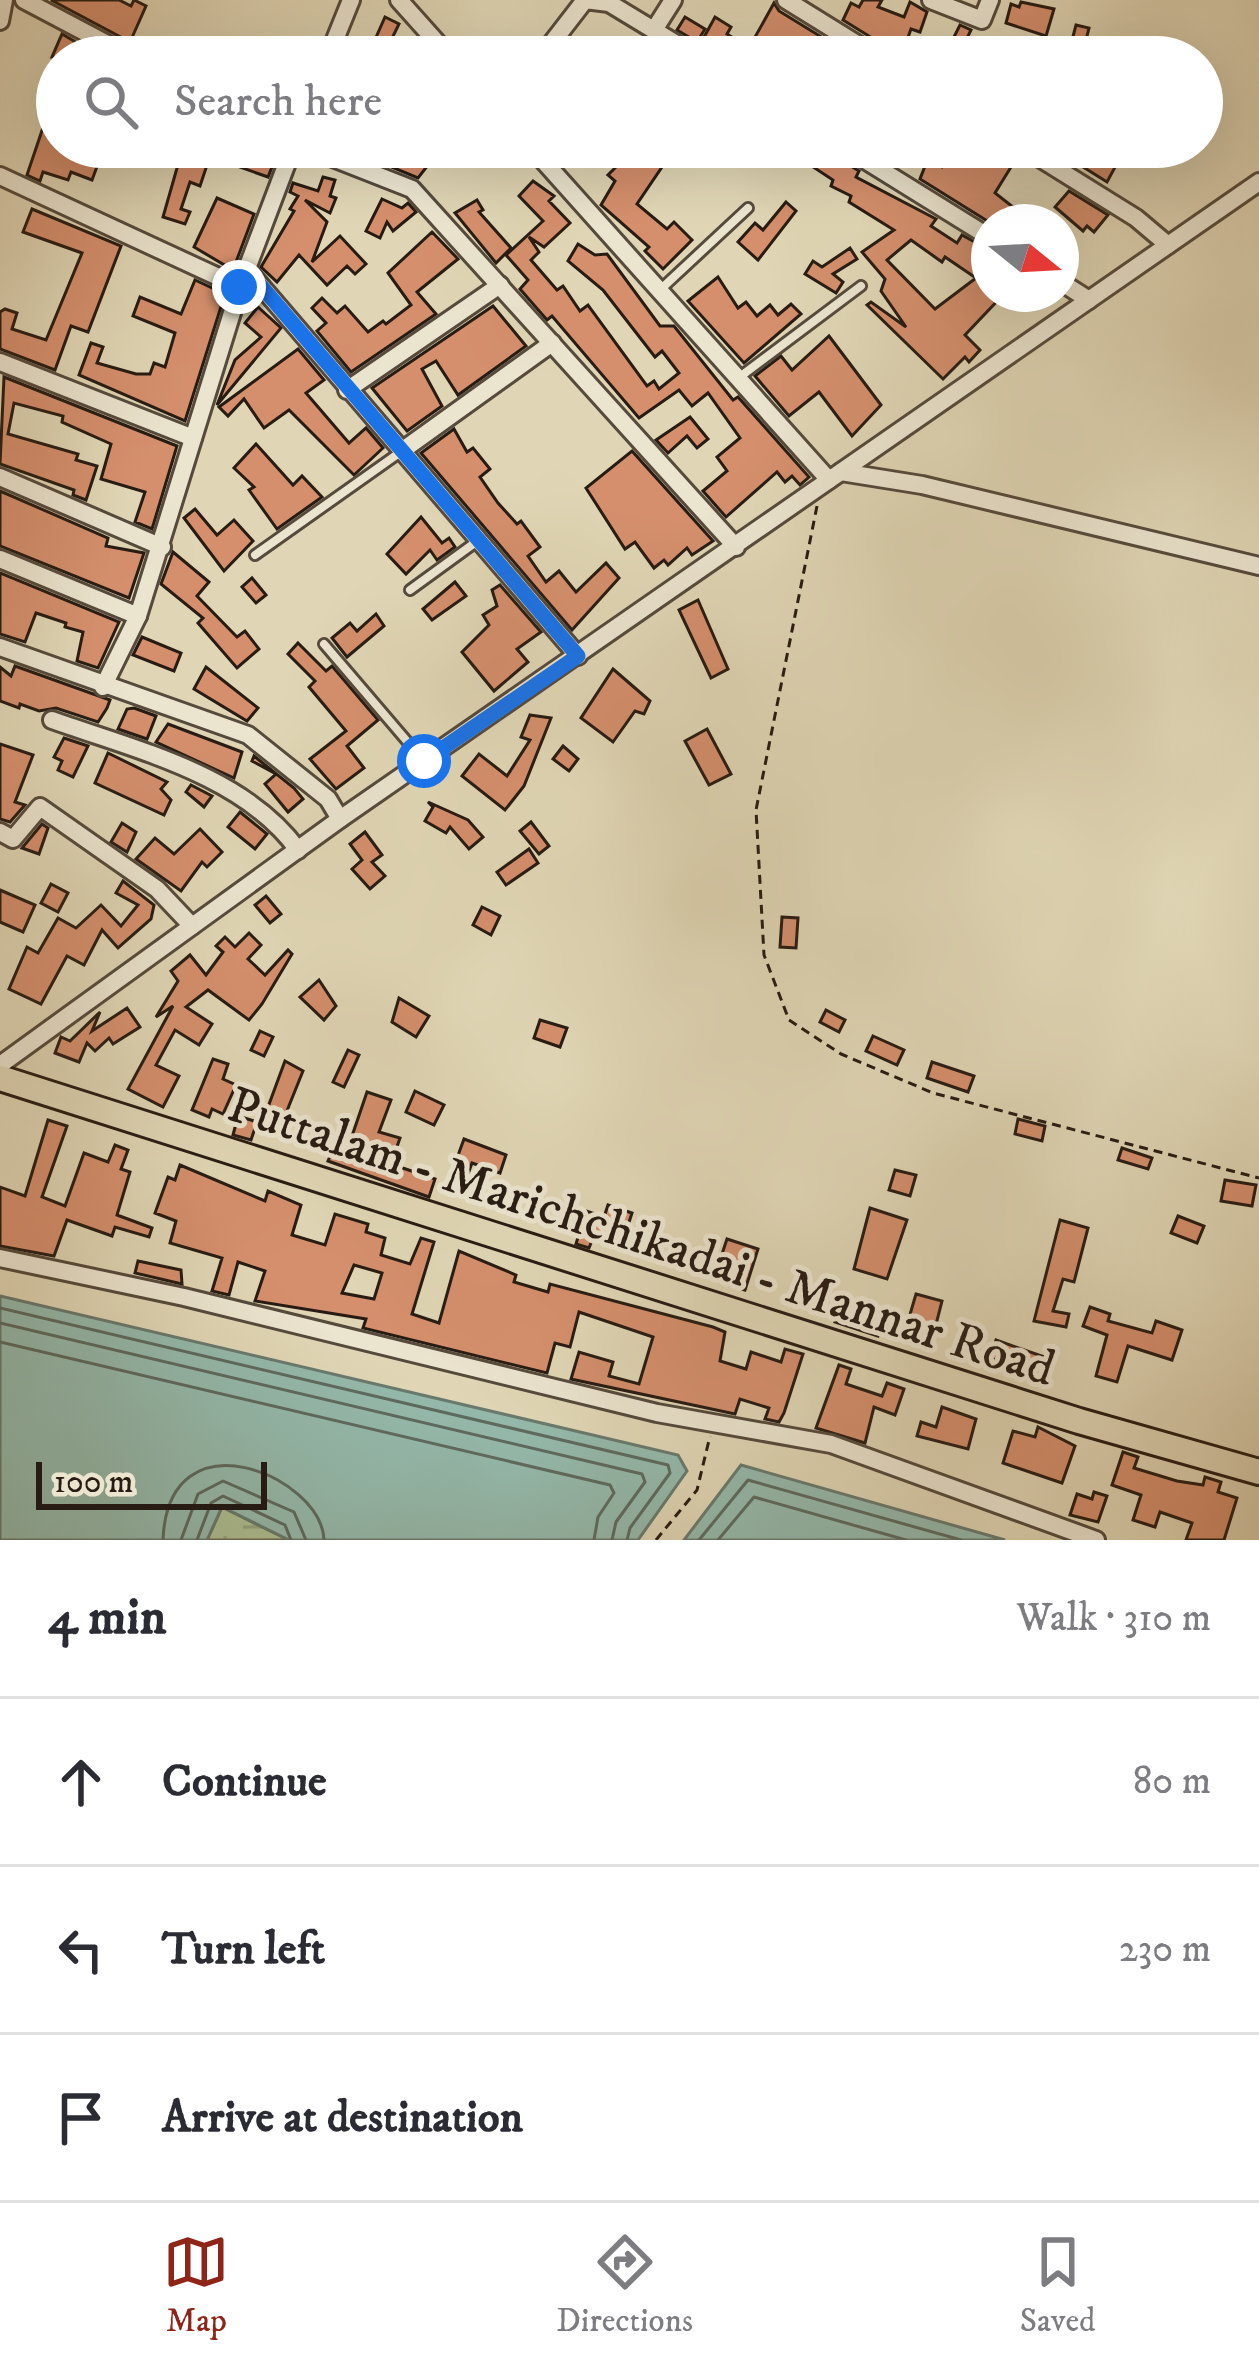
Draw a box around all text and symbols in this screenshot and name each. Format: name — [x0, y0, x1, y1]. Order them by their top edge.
search box — [36, 36, 1223, 168]
icon: search — [78, 69, 144, 135]
text: Search here — [174, 74, 382, 130]
north arrow — [971, 204, 1079, 312]
route end — [212, 260, 266, 314]
route start — [397, 734, 451, 788]
street label: Puttalam - Marichchikadai - Mannar Road — [219, 1074, 1063, 1402]
scale bar — [36, 1456, 267, 1509]
text: 100 m — [54, 1462, 133, 1503]
text: 4 min — [48, 1586, 166, 1650]
text: Walk · 310 m — [1016, 1594, 1211, 1643]
icon: ahead — [48, 1749, 114, 1815]
text: Continue — [162, 1754, 327, 1810]
text: 80 m — [1133, 1757, 1211, 1806]
icon: left — [48, 1917, 114, 1983]
text: Turn left — [162, 1922, 325, 1978]
text: 230 m — [1119, 1925, 1211, 1974]
icon: arrive — [48, 2085, 114, 2151]
text: Arrive at destination — [162, 2090, 523, 2146]
tab: Map — [163, 2229, 229, 2342]
tab: Directions — [556, 2229, 693, 2342]
tab: Saved — [1020, 2229, 1096, 2342]

